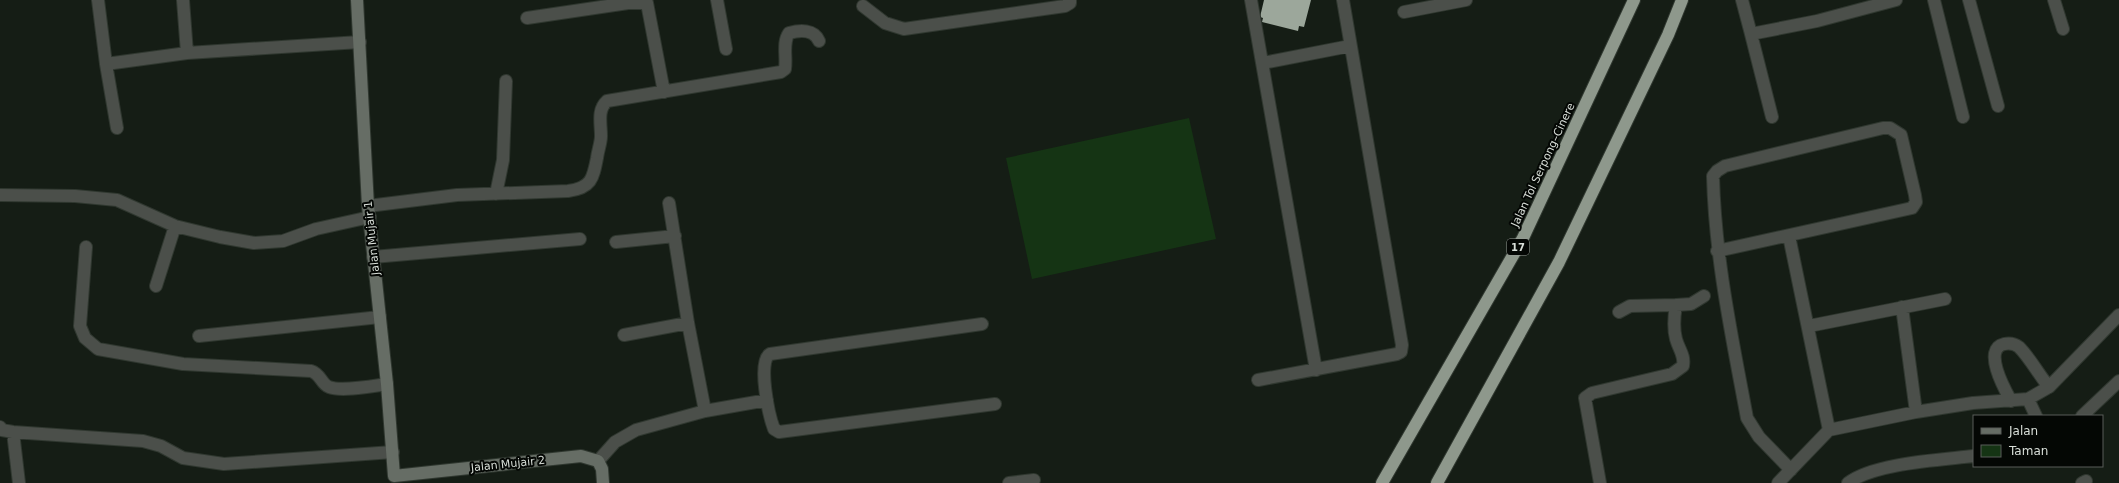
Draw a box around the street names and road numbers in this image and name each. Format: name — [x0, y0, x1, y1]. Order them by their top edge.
street label: Jalan Tol Serpong–Cinere — [1508, 101, 1578, 230]
street label: Jalan Mujair 1 — [362, 200, 382, 277]
road number: 17 — [1507, 239, 1529, 255]
street label: Jalan Mujair 2 — [469, 454, 546, 474]

